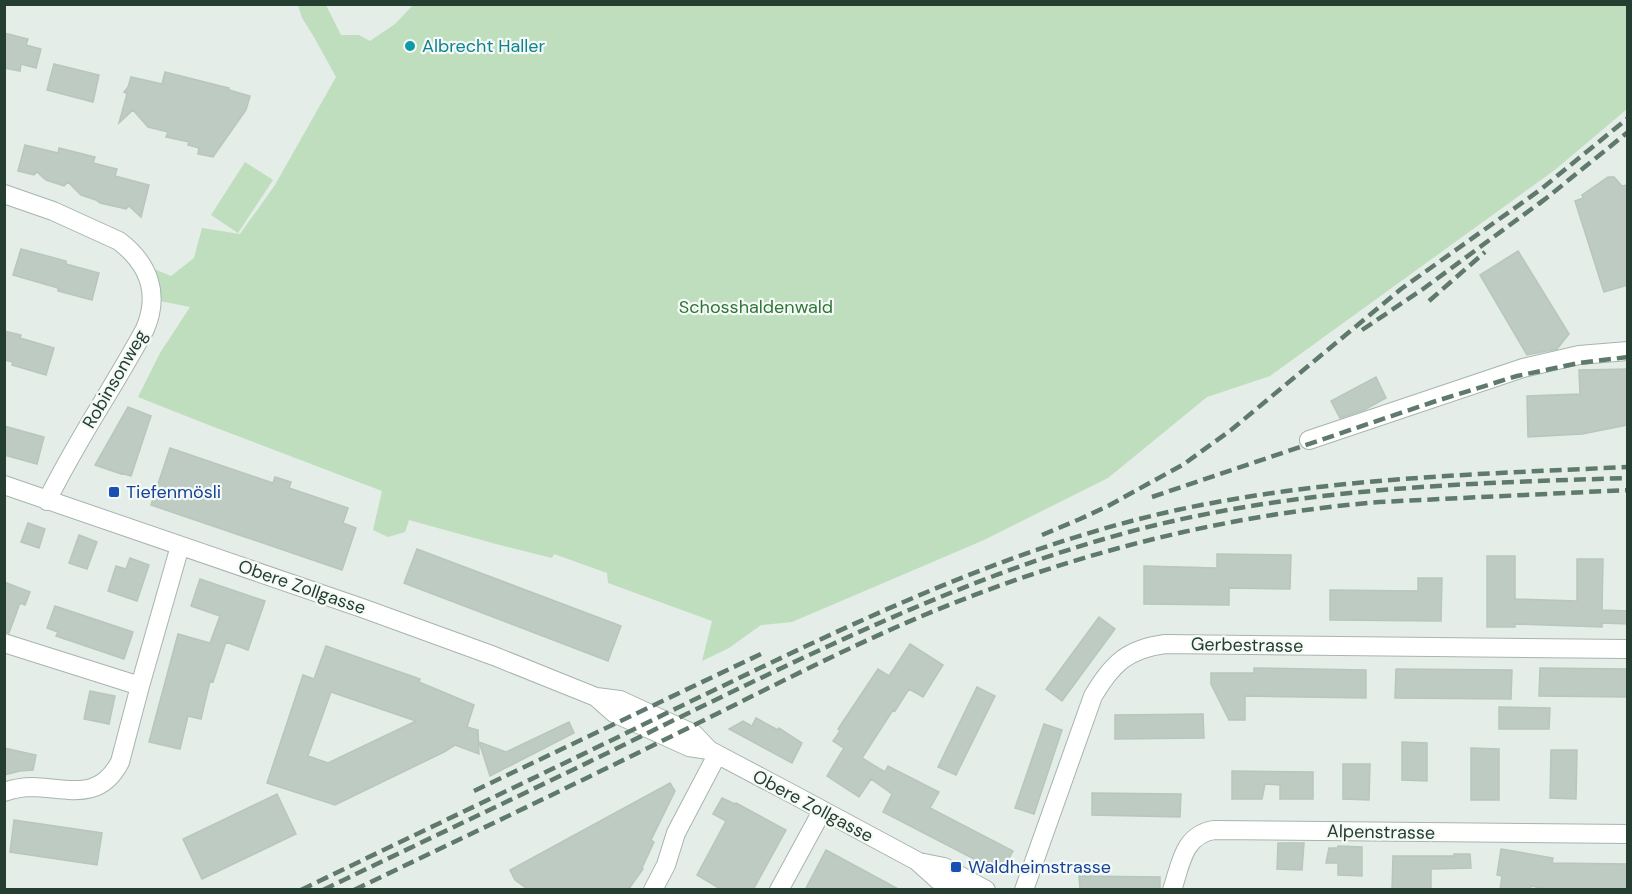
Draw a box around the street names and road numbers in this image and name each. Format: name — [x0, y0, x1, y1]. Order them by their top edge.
street label: Robinsonweg — [77, 325, 153, 433]
street label: Obere Zollgasse — [235, 554, 369, 620]
street label: Gerbestrasse — [1191, 632, 1303, 658]
street label: Obere Zollgasse — [749, 764, 877, 848]
street label: Alpenstrasse — [1327, 819, 1435, 845]

